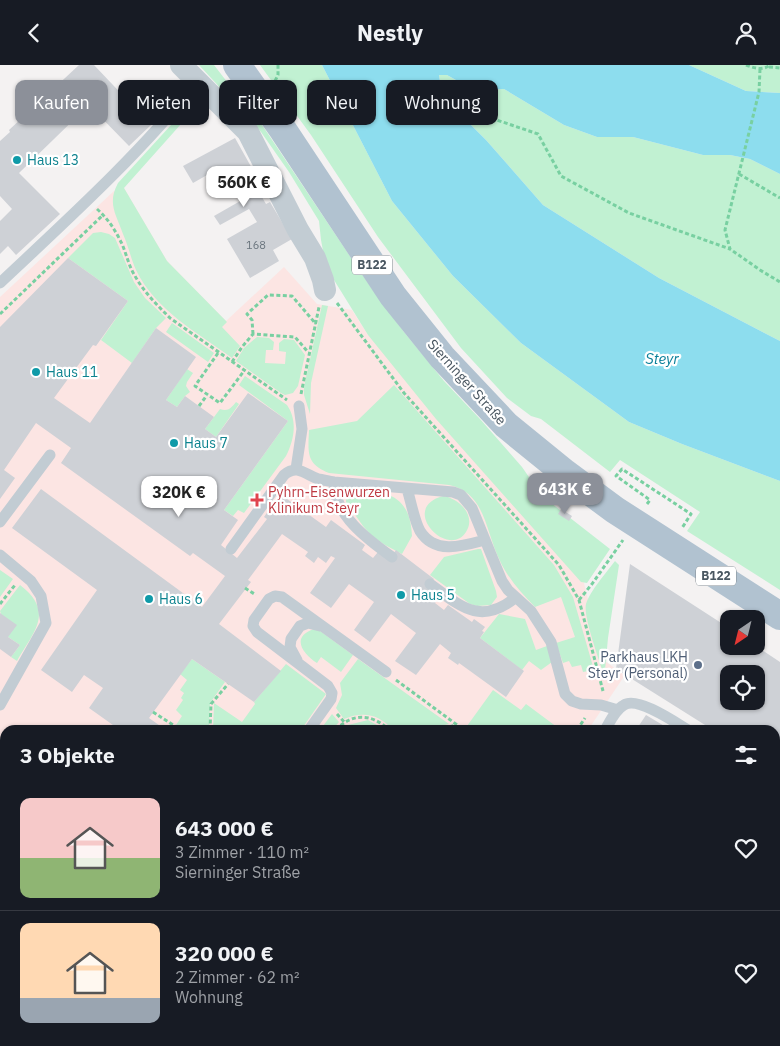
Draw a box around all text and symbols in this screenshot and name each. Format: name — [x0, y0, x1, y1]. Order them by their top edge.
text: Nestly — [357, 18, 423, 47]
icon: back — [20, 19, 48, 47]
icon: person — [732, 19, 760, 47]
chip: Kaufen — [15, 80, 108, 125]
chip: Mieten — [118, 80, 209, 125]
chip: Filter — [219, 80, 297, 125]
chip: Neu — [307, 80, 376, 125]
chip: Wohnung — [386, 80, 498, 125]
place label: Haus 13 — [27, 151, 79, 169]
marker: Haus 13 — [11, 154, 23, 166]
pin: 560K € — [203, 165, 285, 208]
text: 560K € — [217, 172, 271, 192]
house number: 168 — [246, 238, 266, 252]
road number: B122 — [352, 255, 392, 275]
street label: Sierninger Straße — [424, 335, 511, 429]
water label: Steyr — [645, 349, 679, 368]
place label: Haus 11 — [46, 363, 98, 381]
marker: Haus 11 — [30, 366, 42, 378]
place label: Haus 7 — [184, 434, 228, 452]
marker: Haus 7 — [168, 437, 180, 449]
pin: 643K € — [524, 473, 606, 515]
pin: 320K € — [138, 475, 220, 518]
text: 643K € — [538, 479, 592, 499]
text: 320K € — [152, 482, 206, 502]
place label: Pyhrn-Eisenwurzen Klinikum Steyr — [268, 483, 390, 517]
marker: Pyhrn-Eisenwurzen Klinikum Steyr — [250, 493, 264, 507]
road number: B122 — [696, 567, 736, 585]
place label: Haus 5 — [411, 586, 455, 604]
marker: Haus 5 — [395, 589, 407, 601]
place label: Haus 6 — [159, 590, 203, 608]
marker: Haus 6 — [143, 593, 155, 605]
north arrow — [720, 610, 765, 655]
map controls — [720, 610, 765, 710]
place label: Parkhaus LKH Steyr (Personal) — [588, 648, 688, 682]
marker: Parkhaus LKH Steyr (Personal) — [692, 659, 704, 671]
button: locate — [720, 665, 765, 710]
text: 3 Objekte — [20, 741, 115, 769]
icon: filters — [732, 741, 760, 769]
text: 643 000 € — [175, 814, 274, 842]
icon: home — [60, 818, 120, 878]
icon: heart — [732, 834, 760, 862]
text: 3 Zimmer · 110 m² — [175, 842, 309, 862]
text: Sierninger Straße — [175, 862, 300, 882]
text: 320 000 € — [175, 939, 274, 967]
icon: home — [60, 943, 120, 1003]
icon: heart — [732, 959, 760, 987]
text: 2 Zimmer · 62 m² — [175, 967, 300, 987]
text: Wohnung — [175, 987, 243, 1007]

